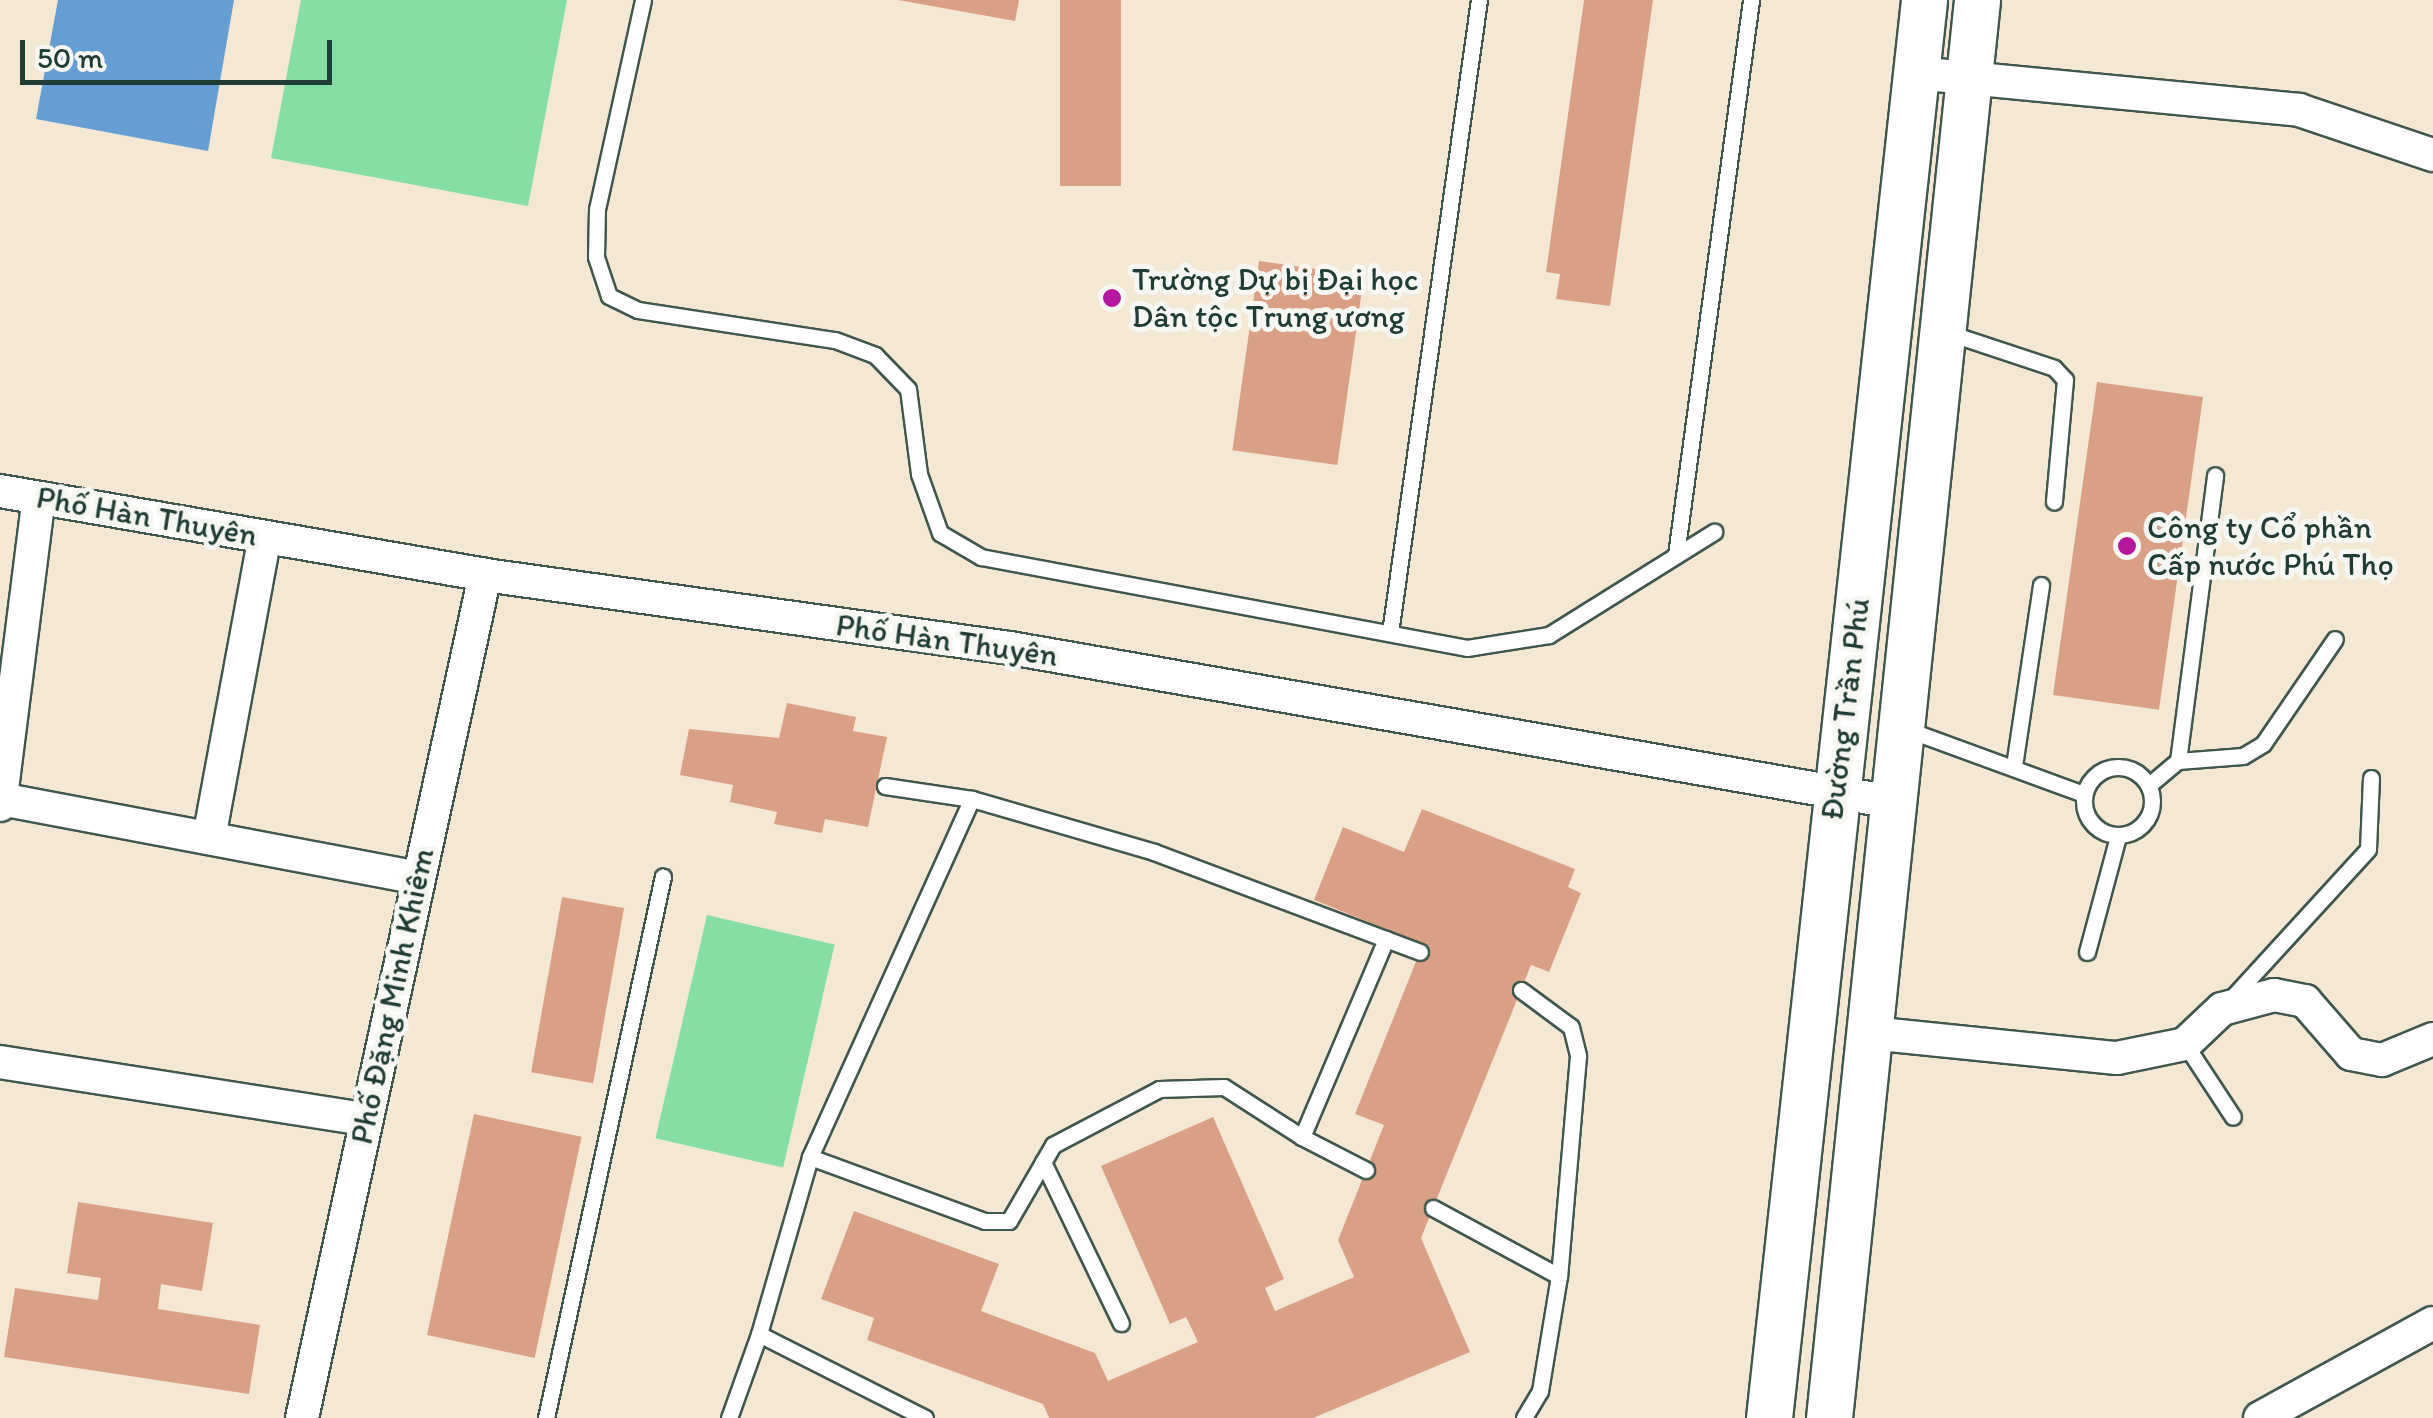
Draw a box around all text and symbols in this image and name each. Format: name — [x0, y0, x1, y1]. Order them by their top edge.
scale bar — [25, 20, 338, 82]
text: 50 m — [37, 39, 103, 76]
place label: Trường Dự bị Đại học Dân tộc Trung ương — [1132, 261, 1418, 336]
marker: Trường Dự bị Đại học Dân tộc Trung ương — [1101, 287, 1123, 309]
street label: Phố Hàn Thuyên — [33, 478, 261, 554]
place label: Công ty Cổ phần Cấp nước Phú Thọ — [2147, 509, 2396, 584]
marker: Công ty Cổ phần Cấp nước Phú Thọ — [2116, 535, 2138, 557]
street label: Đường Trần Phú — [1812, 596, 1878, 822]
street label: Phố Hàn Thuyên — [833, 605, 1061, 675]
street label: Phố Đặng Minh Khiêm — [342, 845, 442, 1147]

